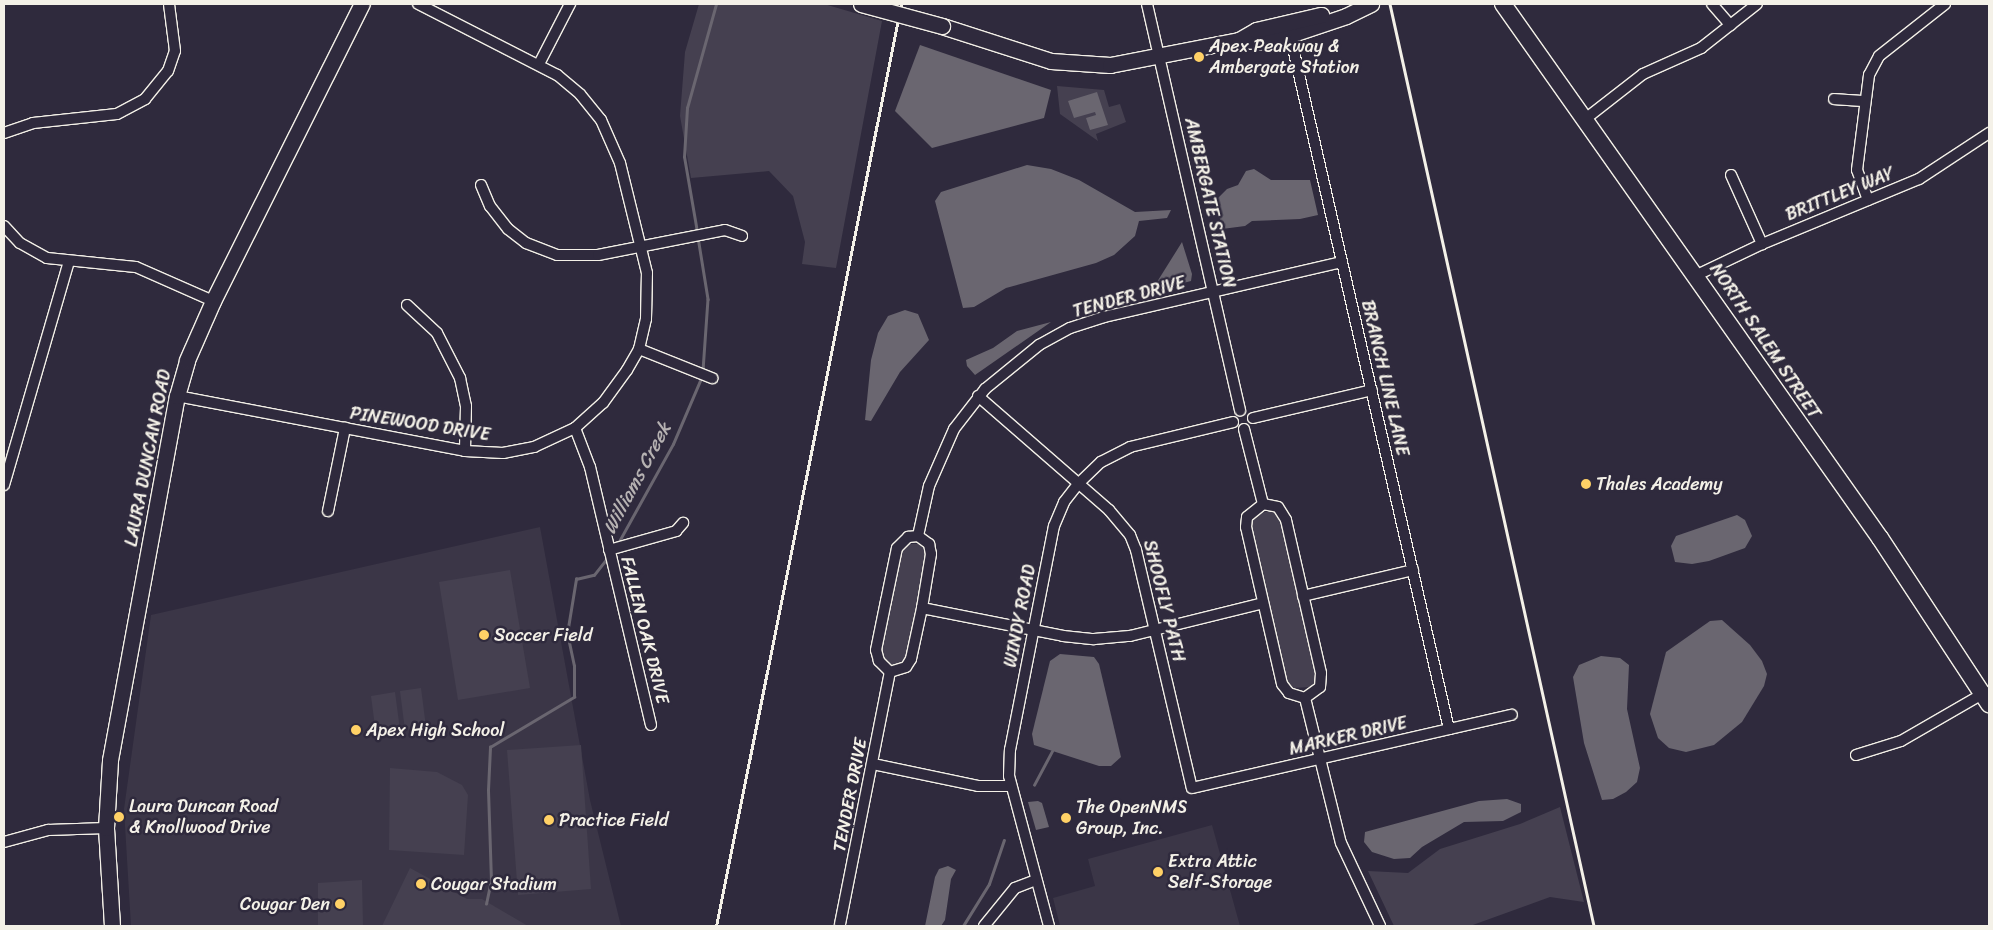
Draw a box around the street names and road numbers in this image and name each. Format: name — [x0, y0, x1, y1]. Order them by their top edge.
street label: AMBERGATE STATION — [1180, 115, 1240, 291]
street label: BRITTLEY WAY — [1782, 162, 1898, 226]
street label: NORTH SALEM STREET — [1705, 259, 1825, 423]
street label: TENDER DRIVE — [1069, 271, 1189, 323]
street label: BRANCH LINE LANE — [1356, 297, 1414, 459]
street label: LAURA DUNCAN ROAD — [120, 368, 176, 548]
street label: PINEWOOD DRIVE — [348, 402, 492, 446]
street label: SHOOFLY PATH — [1139, 538, 1189, 664]
street label: FALLEN OAK DRIVE — [616, 553, 674, 707]
street label: WINDY ROAD — [999, 563, 1041, 669]
street label: MARKER DRIVE — [1285, 712, 1411, 760]
street label: TENDER DRIVE — [828, 735, 872, 855]

